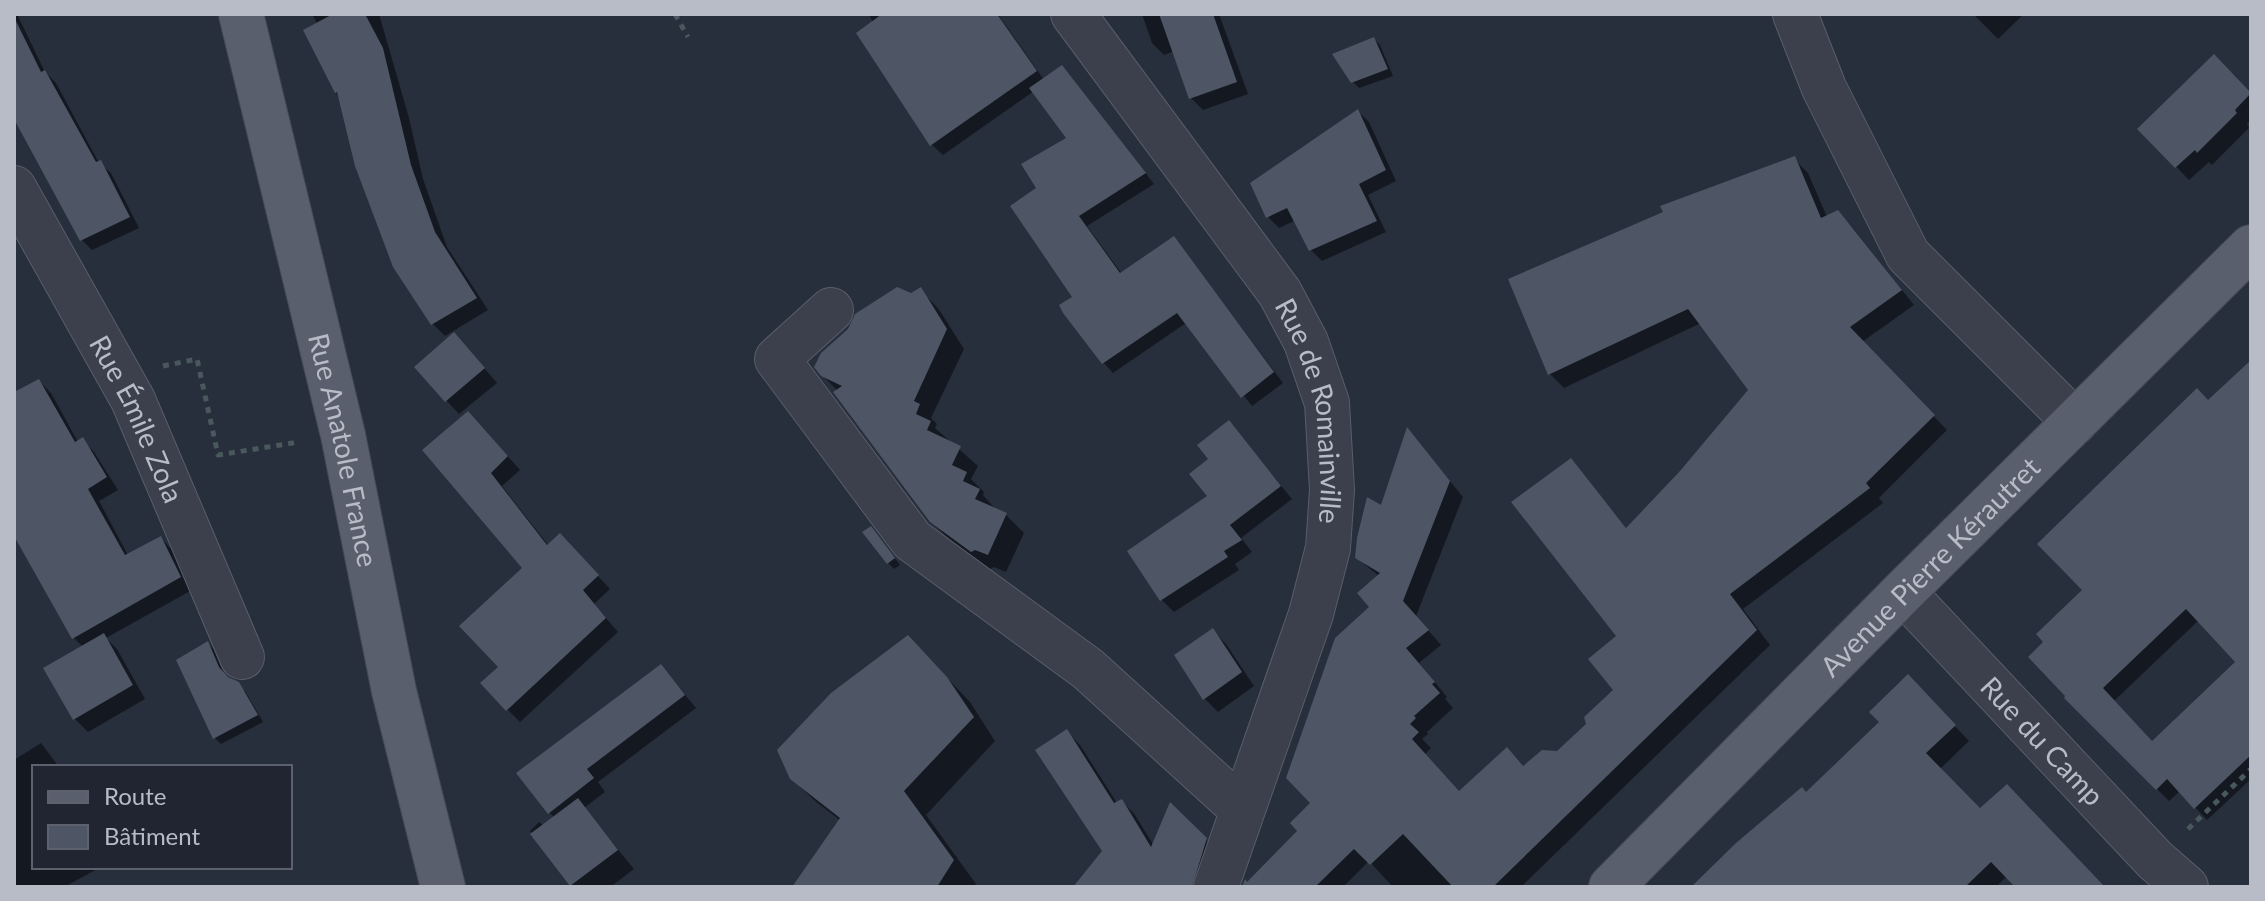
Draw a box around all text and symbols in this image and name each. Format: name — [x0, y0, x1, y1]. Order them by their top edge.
street label: Rue de Romainville — [1269, 292, 1349, 525]
street label: Rue Émile Zola — [83, 329, 191, 507]
street label: Rue Anatole France — [302, 330, 386, 570]
street label: Avenue Pierre Kérautret — [1813, 450, 2046, 683]
street label: Rue du Camp — [1974, 669, 2111, 812]
legend — [32, 765, 292, 869]
text: Route — [104, 781, 166, 810]
text: Bâtiment — [104, 821, 201, 850]

